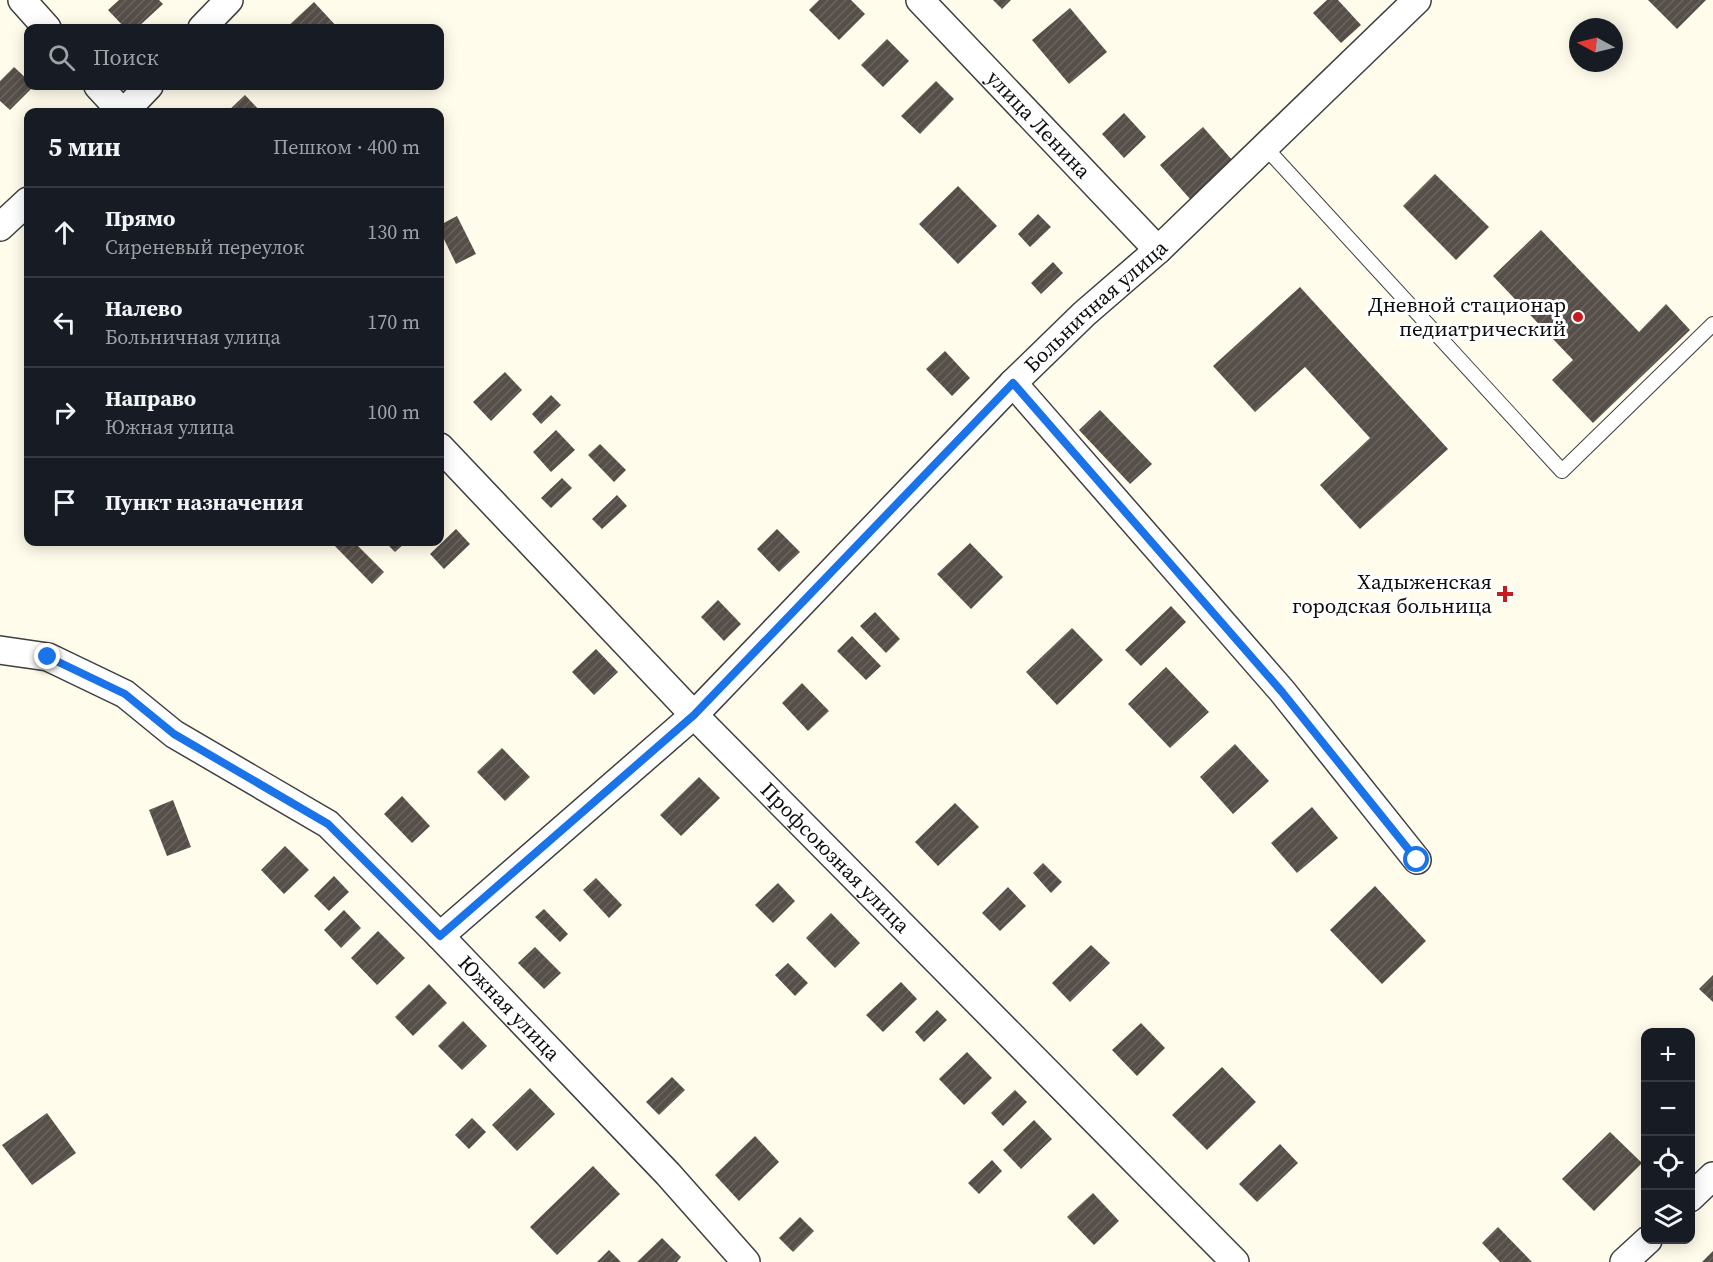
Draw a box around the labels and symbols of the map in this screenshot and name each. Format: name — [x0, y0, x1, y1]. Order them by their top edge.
north arrow — [1569, 18, 1623, 72]
street label: улица Ленина — [980, 64, 1098, 185]
street label: Больничная улица — [1017, 233, 1174, 379]
place label: Дневной стационар педиатрический — [1368, 290, 1566, 343]
marker: Дневной стационар педиатрический — [1571, 310, 1585, 324]
place label: Хадыженская городская больница — [1292, 567, 1492, 620]
marker: Хадыженская городская больница — [1496, 585, 1514, 603]
route end — [34, 643, 60, 669]
street label: Профсоюзная улица — [754, 775, 917, 940]
route start — [1403, 846, 1429, 872]
street label: Южная улица — [452, 949, 567, 1067]

